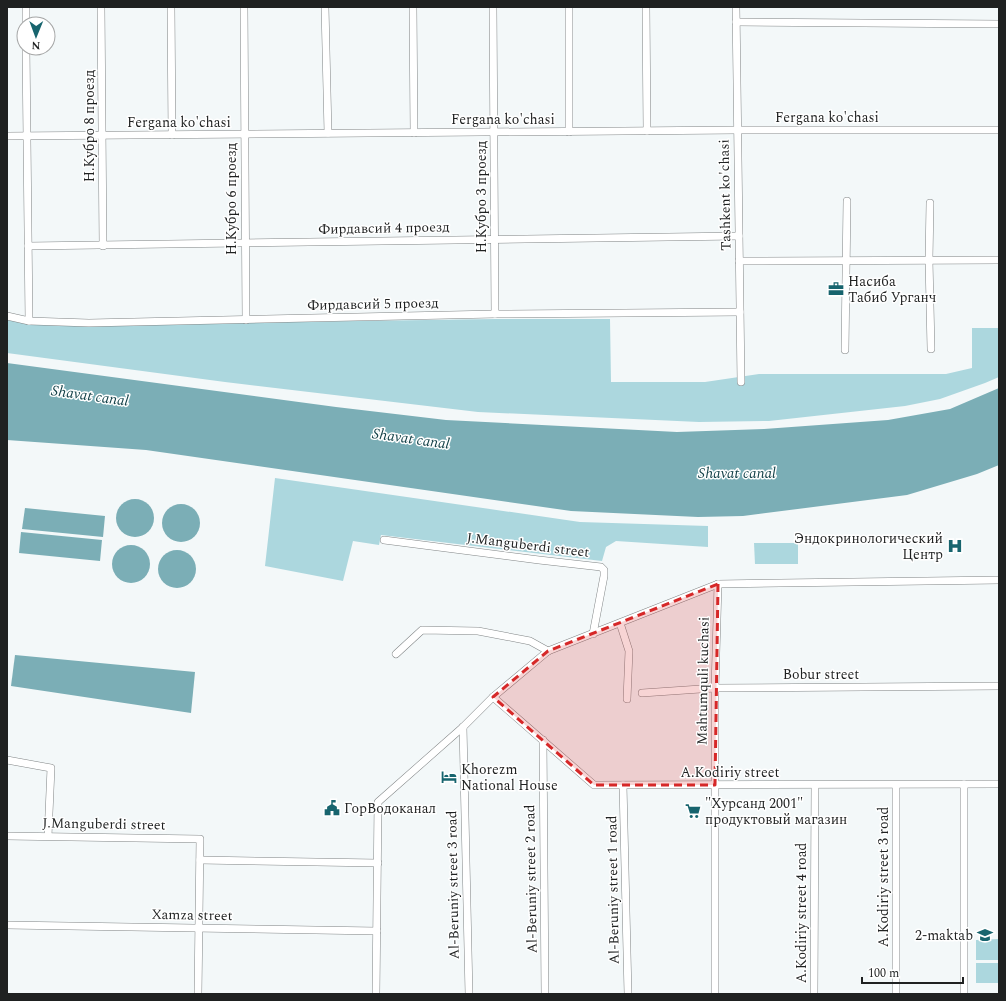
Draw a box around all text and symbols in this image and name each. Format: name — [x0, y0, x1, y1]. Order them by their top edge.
north arrow — [16, 16, 56, 56]
text: N — [31, 37, 40, 54]
street label: Н.Кубро 8 проезд — [79, 70, 100, 182]
street label: Fergana ko'chasi — [775, 107, 879, 128]
street label: Fergana ko'chasi — [451, 109, 555, 130]
street label: Fergana ko'chasi — [127, 112, 231, 133]
street label: Tashkent ko'chasi — [714, 139, 736, 251]
street label: Н.Кубро 3 проезд — [471, 141, 492, 253]
street label: Н.Кубро 6 проезд — [221, 143, 242, 255]
street label: Фирдавсий 4 проезд — [318, 216, 450, 240]
place label: Насиба Табиб Урганч — [848, 271, 936, 308]
office icon: Насиба Табиб Урганч — [827, 280, 845, 298]
street label: Фирдавсий 5 проезд — [307, 292, 439, 316]
water label: Shavat canal — [50, 379, 130, 413]
water label: Shavat canal — [371, 422, 451, 456]
water label: Shavat canal — [698, 462, 776, 485]
street label: J.Manguberdi street — [466, 527, 590, 563]
place label: Эндокринологический Центр — [794, 528, 943, 565]
hospital icon: Эндокринологический Центр — [946, 537, 964, 555]
street label: Mahtumquli kuchasi — [691, 617, 715, 745]
street label: Bobur street — [783, 664, 859, 685]
place label: Khorezm National House — [461, 759, 558, 796]
street label: A.Kodiriy street — [681, 762, 779, 783]
hotel icon: Khorezm National House — [440, 768, 458, 786]
place label: "Хурсанд 2001" продуктовый магазин — [705, 793, 847, 830]
place label: ГорВодоканал — [344, 798, 436, 819]
public building icon: ГорВодоканал — [323, 799, 341, 817]
supermarket icon: "Хурсанд 2001" продуктовый магазин — [684, 802, 702, 820]
street label: Al-Beruniy street 2 road — [519, 804, 543, 954]
street label: A.Kodiriy street 3 road — [873, 806, 894, 947]
street label: Al-Beruniy street 3 road — [441, 810, 465, 960]
street label: J.Manguberdi street — [42, 812, 166, 836]
street label: Al-Beruniy street 1 road — [601, 815, 625, 965]
street label: A.Kodiriy street 4 road — [791, 842, 812, 983]
street label: Xamza street — [151, 904, 233, 926]
place label: 2-maktab — [915, 925, 973, 946]
school or university icon: 2-maktab — [976, 926, 994, 944]
scale bar — [862, 959, 963, 985]
text: 100 m — [868, 964, 899, 983]

